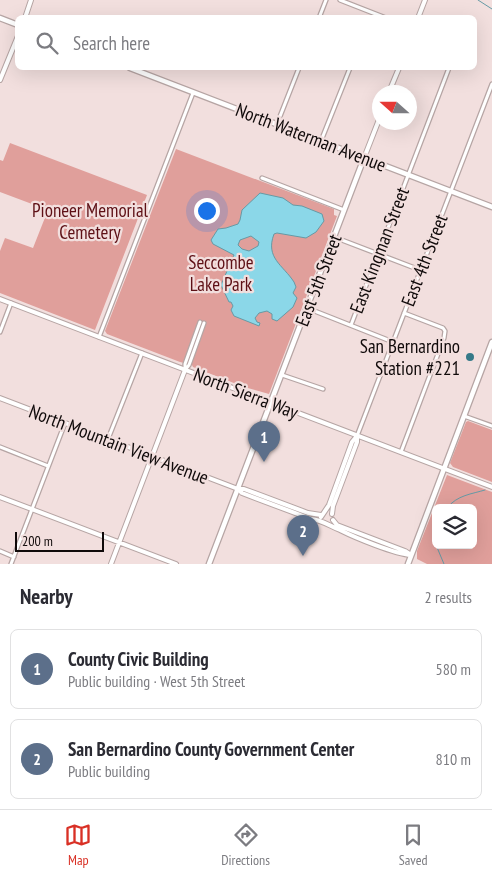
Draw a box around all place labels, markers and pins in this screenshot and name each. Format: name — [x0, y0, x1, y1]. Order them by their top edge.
place label: San Bernardino Station #221 — [360, 334, 460, 380]
marker: San Bernardino Station #221 — [464, 351, 476, 363]
pin: 1 — [248, 421, 280, 462]
pin: 2 — [287, 515, 319, 556]

